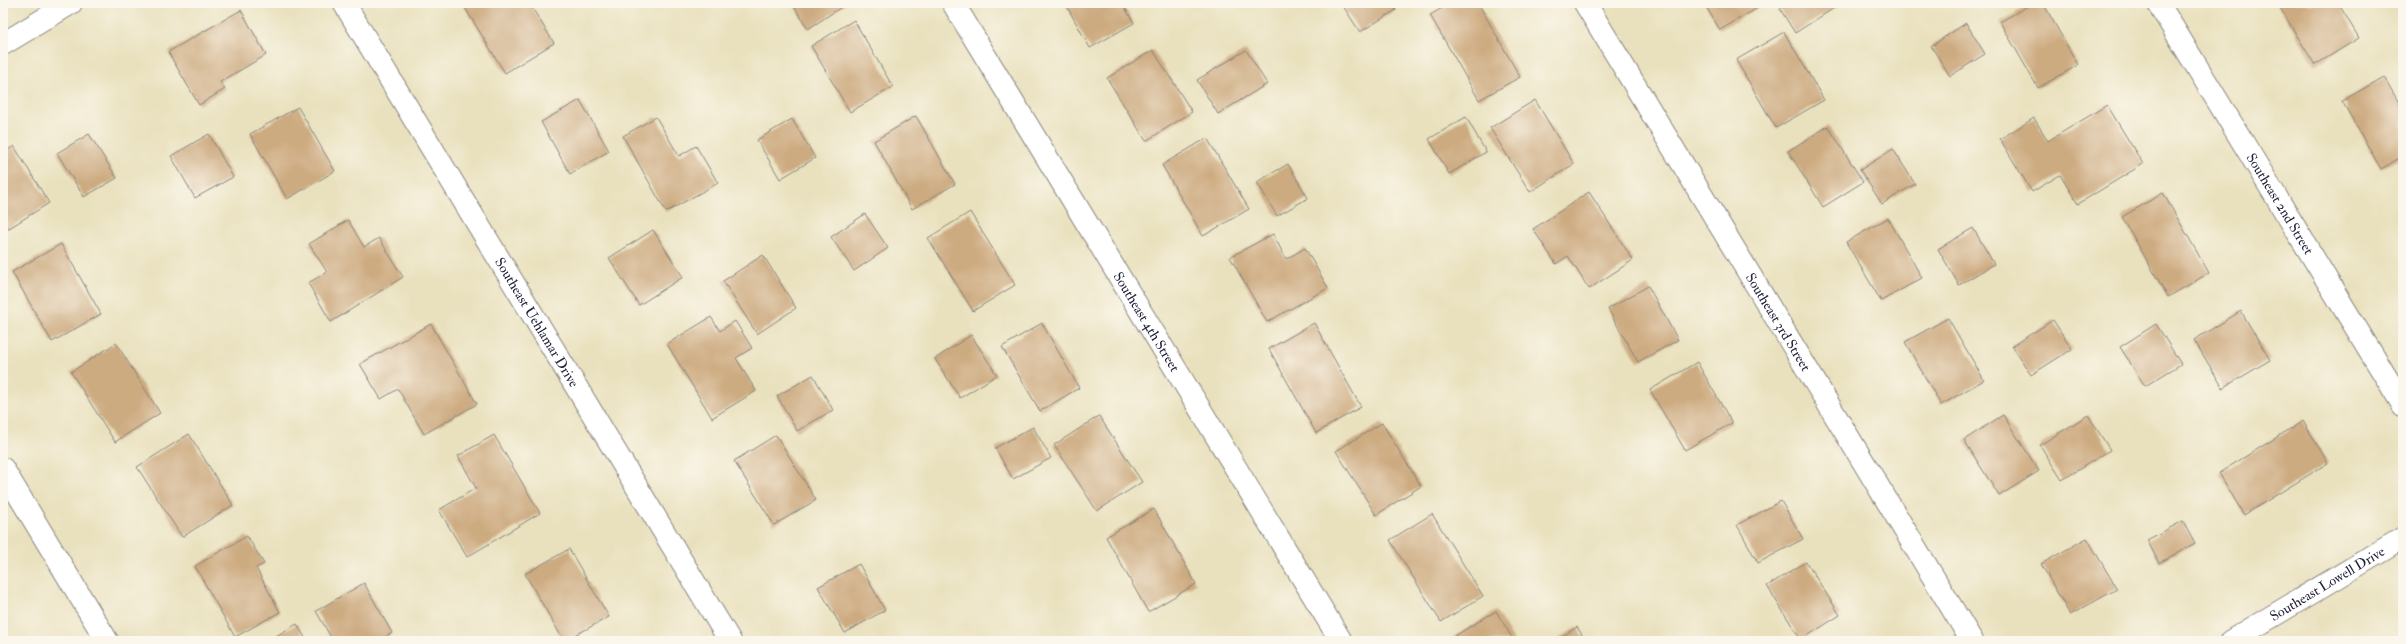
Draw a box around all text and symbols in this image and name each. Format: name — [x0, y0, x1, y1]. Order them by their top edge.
street label: Southeast 2nd Street — [2243, 150, 2318, 258]
street label: Southeast Uehlamar Drive — [491, 254, 583, 390]
street label: Southeast 4th Street — [1110, 269, 1184, 375]
street label: Southeast 3rd Street — [1742, 270, 1815, 374]
street label: Southeast Lowell Drive — [2266, 542, 2388, 624]

